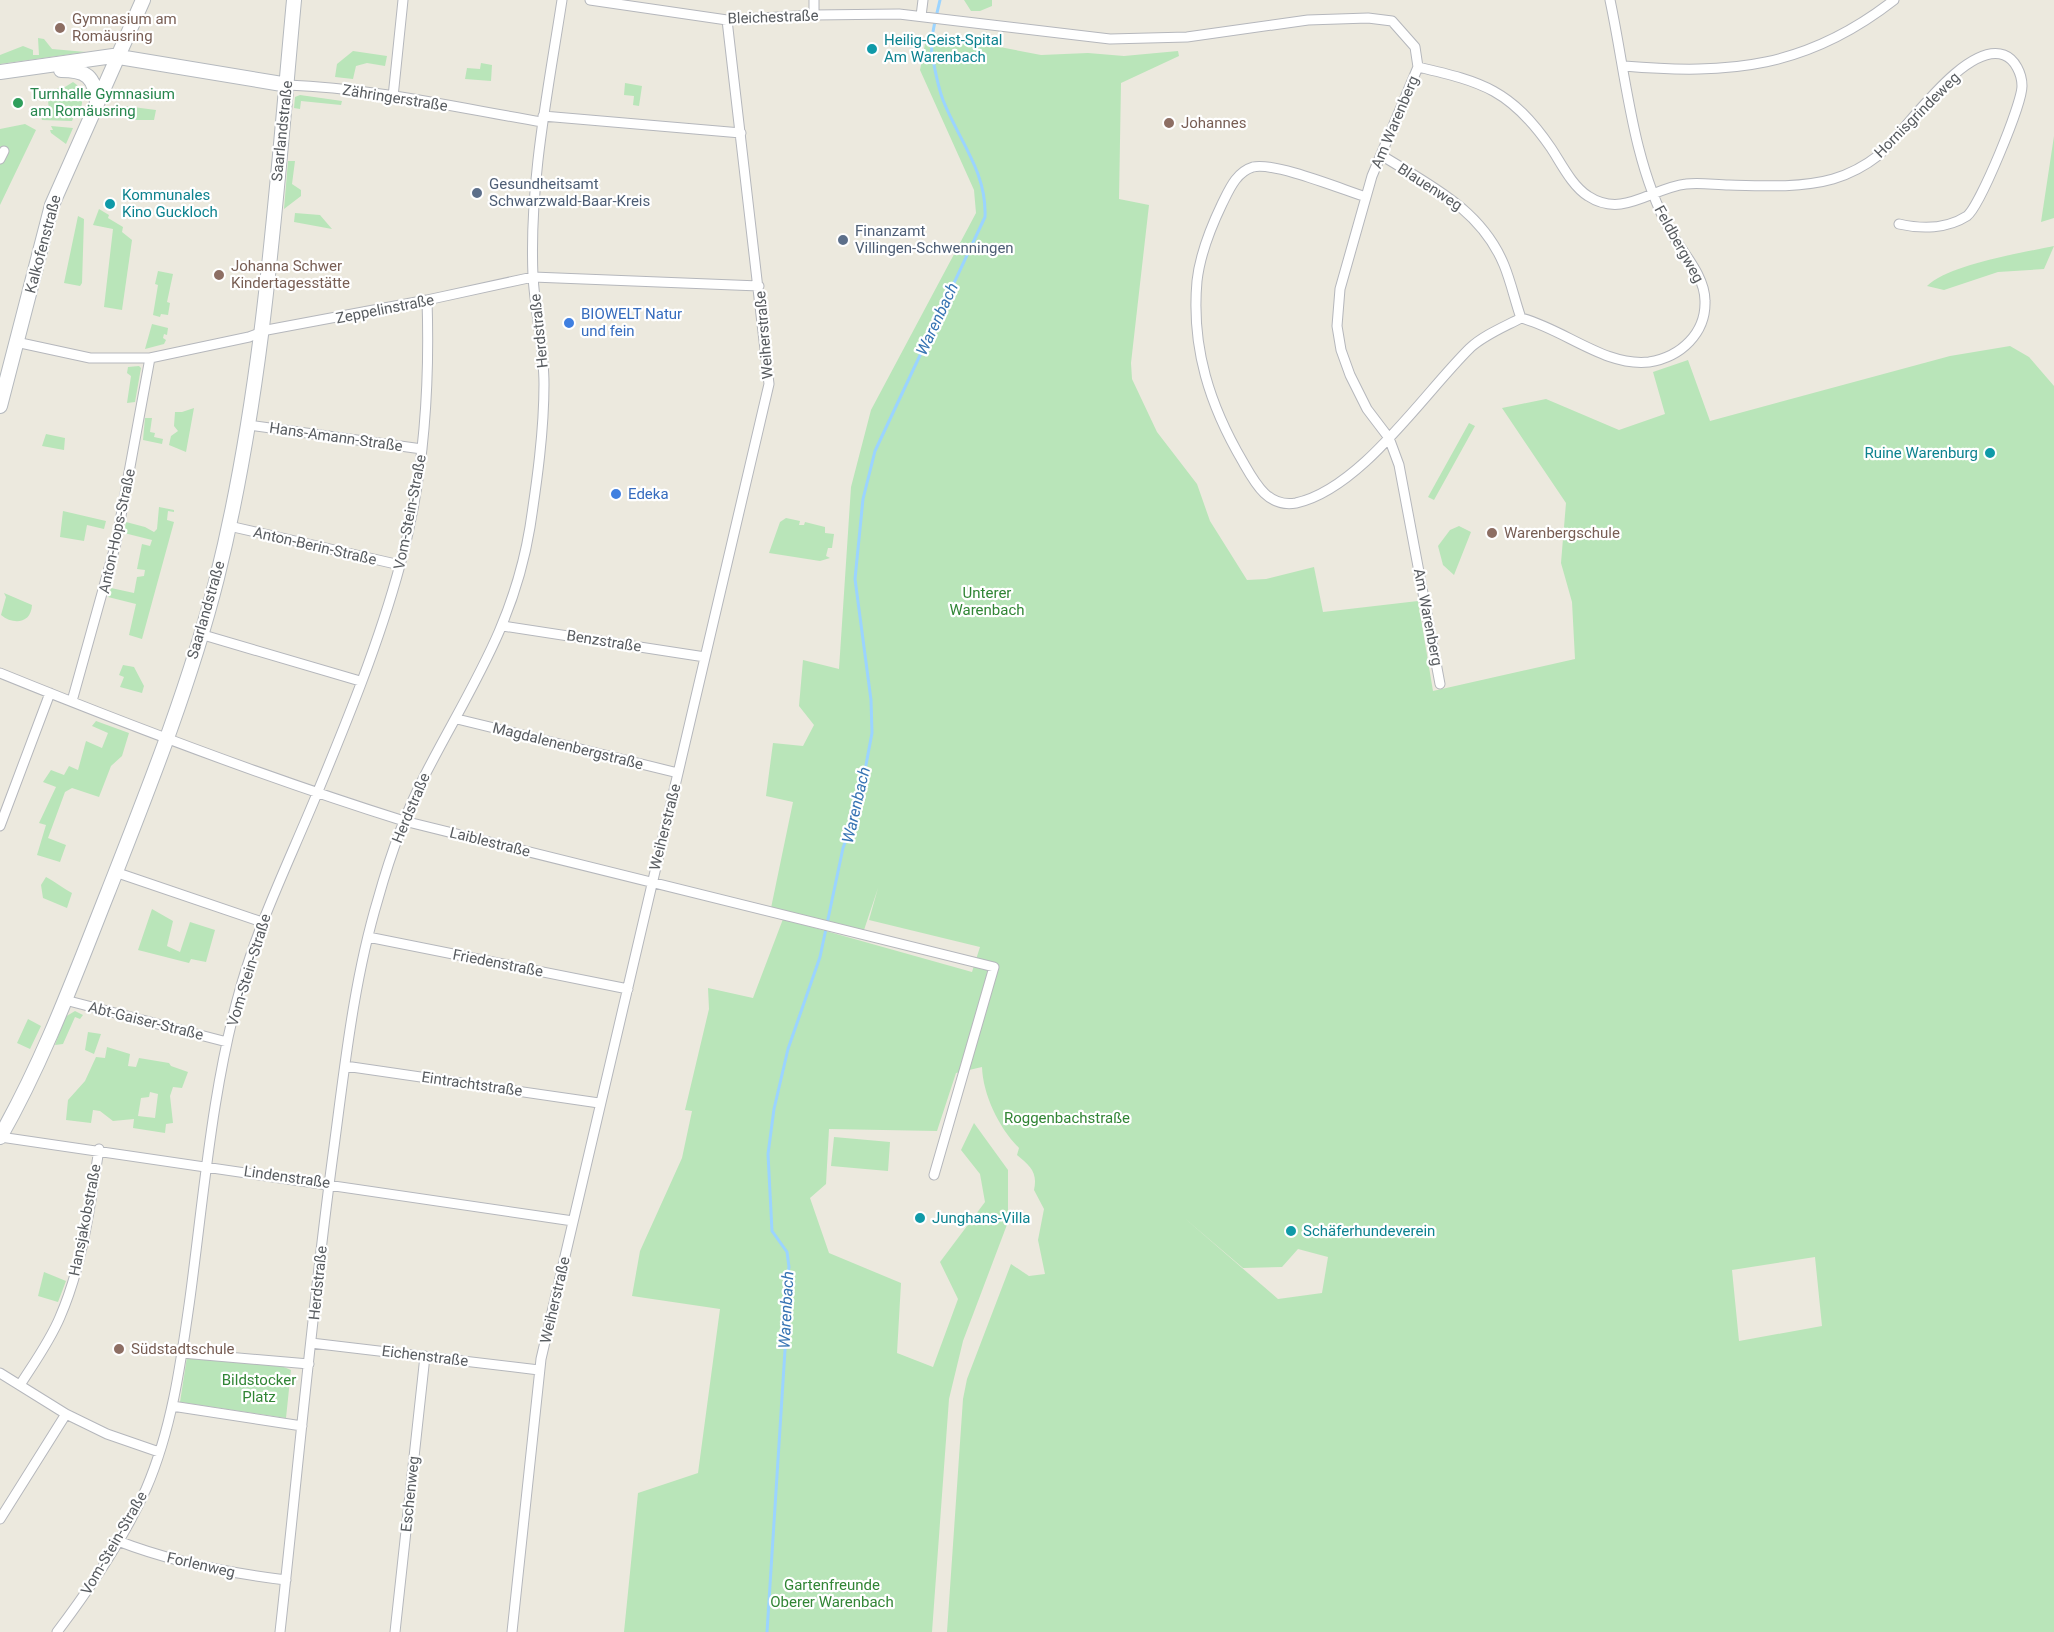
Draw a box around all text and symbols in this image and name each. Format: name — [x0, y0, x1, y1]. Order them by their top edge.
street label: Bleichestraße — [727, 6, 819, 28]
place label: Gymnasium am Romäusring — [72, 10, 177, 45]
marker: Gymnasium am Romäusring — [53, 21, 67, 35]
place label: Heilig-Geist-Spital Am Warenbach — [884, 31, 1002, 66]
marker: Heilig-Geist-Spital Am Warenbach — [865, 42, 879, 56]
street label: Hornisgrindeweg — [1871, 69, 1963, 161]
street label: Am Warenberg — [1367, 73, 1423, 171]
street label: Saarlandstraße — [268, 80, 296, 182]
street label: Zähringerstraße — [341, 81, 449, 115]
place label: Turnhalle Gymnasium am Romäusring — [30, 85, 175, 120]
marker: Turnhalle Gymnasium am Romäusring — [11, 96, 25, 110]
place label: Johannes — [1181, 114, 1247, 132]
marker: Johannes — [1162, 116, 1176, 130]
street label: Blauenweg — [1394, 159, 1466, 215]
place label: Gesundheitsamt Schwarzwald-Baar-Kreis — [489, 175, 650, 210]
place label: Kommunales Kino Guckloch — [122, 186, 218, 221]
marker: Gesundheitsamt Schwarzwald-Baar-Kreis — [470, 186, 484, 200]
street label: Kalkofenstraße — [21, 193, 65, 295]
marker: Kommunales Kino Guckloch — [103, 197, 117, 211]
street label: Feldbergweg — [1650, 202, 1708, 286]
place label: Finanzamt Villingen-Schwenningen — [855, 222, 1014, 257]
marker: Finanzamt Villingen-Schwenningen — [836, 233, 850, 247]
place label: Johanna Schwer Kindertagesstätte — [231, 257, 350, 292]
marker: Johanna Schwer Kindertagesstätte — [212, 268, 226, 282]
water label: Warenbach — [912, 280, 962, 358]
street label: Weiherstraße — [751, 290, 777, 380]
street label: Zeppelinstraße — [334, 291, 436, 327]
street label: Herdstraße — [526, 293, 552, 369]
place label: BIOWELT Natur und fein — [581, 305, 682, 340]
marker: BIOWELT Natur und fein — [562, 316, 576, 330]
street label: Hans-Amann-Straße — [268, 419, 404, 455]
place label: Ruine Warenburg — [1864, 444, 1978, 462]
marker: Ruine Warenburg — [1983, 446, 1997, 460]
street label: Vom-Stein-Straße — [390, 453, 430, 571]
street label: Anton-Hops-Straße — [95, 467, 139, 595]
place label: Edeka — [628, 485, 669, 503]
marker: Edeka — [609, 487, 623, 501]
street label: Anton-Berin-Straße — [252, 523, 378, 569]
place label: Warenbergschule — [1504, 524, 1620, 542]
marker: Warenbergschule — [1485, 526, 1499, 540]
street label: Saarlandstraße — [183, 559, 229, 661]
street label: Am Warenberg — [1410, 567, 1446, 667]
park label: Unterer Warenbach — [949, 584, 1025, 619]
street label: Benzstraße — [565, 626, 643, 656]
street label: Magdalenenbergstraße — [491, 719, 645, 773]
water label: Warenbach — [838, 765, 874, 845]
street label: Herdstraße — [388, 770, 434, 846]
street label: Weiherstraße — [646, 782, 684, 872]
street label: Laiblestraße — [448, 823, 532, 861]
street label: Vom-Stein-Straße — [223, 912, 275, 1028]
street label: Friedenstraße — [451, 945, 545, 981]
street label: Abt-Gaiser-Straße — [87, 998, 205, 1044]
street label: Eintrachtstraße — [420, 1068, 524, 1100]
park label: Roggenbachstraße — [1004, 1109, 1130, 1127]
street label: Hansjakobstraße — [65, 1162, 105, 1278]
street label: Lindenstraße — [243, 1162, 331, 1192]
place label: Junghans-Villa — [932, 1209, 1031, 1227]
marker: Junghans-Villa — [913, 1211, 927, 1225]
place label: Schäferhundeverein — [1303, 1222, 1435, 1240]
marker: Schäferhundeverein — [1284, 1224, 1298, 1238]
street label: Herdstraße — [305, 1245, 331, 1321]
street label: Weiherstraße — [536, 1255, 574, 1345]
water label: Warenbach — [774, 1271, 798, 1349]
place label: Südstadtschule — [131, 1340, 235, 1358]
marker: Südstadtschule — [112, 1342, 126, 1356]
street label: Eichenstraße — [381, 1342, 469, 1370]
park label: Bildstocker Platz — [222, 1371, 296, 1406]
street label: Eschenweg — [397, 1455, 423, 1533]
street label: Vom-Stein-Straße — [77, 1488, 151, 1598]
street label: Forlenweg — [165, 1548, 237, 1582]
park label: Gartenfreunde Oberer Warenbach — [770, 1576, 894, 1611]

